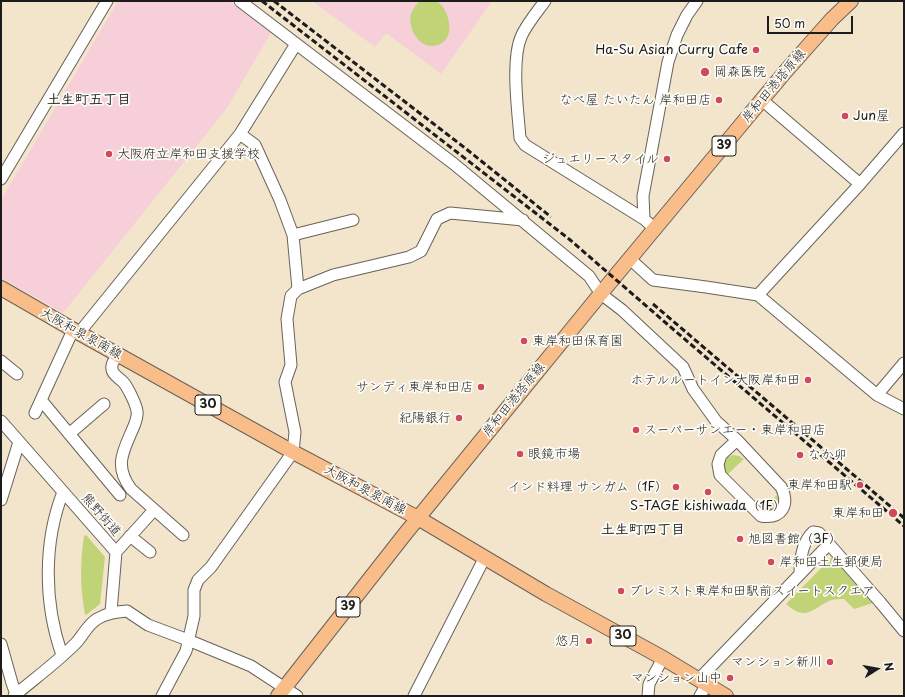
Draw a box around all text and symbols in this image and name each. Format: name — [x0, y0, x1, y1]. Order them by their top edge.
scale bar — [769, 8, 855, 34]
text: 50 m — [774, 14, 805, 32]
place label: Ha-Su Asian Curry Cafe — [595, 42, 748, 58]
marker: Ha-Su Asian Curry Cafe — [751, 45, 761, 55]
street label: 岸和田港塔原線 — [739, 46, 809, 126]
place label: 岡森医院 — [714, 64, 766, 80]
marker: 岡森医院 — [699, 66, 711, 78]
district label: 土生町五丁目 — [47, 92, 131, 108]
place label: なべ屋 たいたん 岸和田店 — [560, 92, 711, 108]
marker: なべ屋 たいたん 岸和田店 — [714, 95, 724, 105]
place label: Jun屋 — [853, 108, 889, 124]
marker: Jun屋 — [840, 111, 850, 121]
road number: 39 — [712, 136, 736, 156]
place label: 大阪府立岸和田支援学校 — [117, 146, 260, 162]
marker: 大阪府立岸和田支援学校 — [104, 149, 114, 159]
place label: ジュエリースタイル — [542, 151, 659, 167]
marker: ジュエリースタイル — [662, 154, 672, 164]
street label: 大阪和泉泉南線 — [37, 305, 125, 363]
place label: 東岸和田保育園 — [532, 333, 623, 349]
marker: 東岸和田保育園 — [519, 336, 529, 346]
street label: 岸和田港塔原線 — [479, 360, 549, 440]
place label: ホテルルートイン大阪岸和田 — [630, 372, 800, 388]
marker: ホテルルートイン大阪岸和田 — [803, 375, 813, 385]
place label: サンディ東岸和田店 — [356, 379, 473, 395]
marker: サンディ東岸和田店 — [476, 382, 486, 392]
road number: 30 — [195, 395, 221, 415]
place label: 紀陽銀行 — [399, 410, 451, 426]
marker: 紀陽銀行 — [454, 413, 464, 423]
place label: スーパーサンエー・東岸和田店 — [644, 422, 825, 438]
marker: スーパーサンエー・東岸和田店 — [631, 425, 641, 435]
place label: 眼鏡市場 — [528, 446, 580, 462]
place label: なか卯 — [808, 447, 847, 463]
marker: 眼鏡市場 — [515, 449, 525, 459]
marker: なか卯 — [795, 450, 805, 460]
street label: 大阪和泉泉南線 — [321, 462, 409, 518]
place label: 東岸和田駅 — [787, 477, 852, 493]
place label: インド料理 サンガム（1F） — [507, 479, 668, 495]
marker: 東岸和田駅 — [855, 480, 865, 490]
marker: インド料理 サンガム（1F） — [671, 482, 681, 492]
marker: S-TAGE kishiwada（1F） — [703, 487, 713, 497]
street label: 熊野街道 — [78, 490, 124, 540]
place label: S-TAGE kishiwada（1F） — [630, 498, 786, 514]
place label: 東岸和田 — [832, 505, 884, 521]
marker: 東岸和田 — [887, 507, 899, 519]
district label: 土生町四丁目 — [601, 522, 685, 538]
place label: 旭図書館（3F） — [748, 531, 842, 547]
marker: 旭図書館（3F） — [735, 534, 745, 544]
place label: 岸和田土生郵便局 — [779, 554, 883, 570]
marker: 岸和田土生郵便局 — [766, 557, 776, 567]
place label: プレミスト東岸和田駅前スイートスクエア — [629, 583, 875, 599]
marker: プレミスト東岸和田駅前スイートスクエア — [616, 586, 626, 596]
road number: 39 — [336, 597, 360, 617]
road number: 30 — [610, 626, 636, 646]
place label: 悠月 — [555, 633, 581, 649]
marker: 悠月 — [584, 636, 594, 646]
north arrow — [857, 649, 897, 689]
place label: マンション新川 — [731, 654, 822, 670]
marker: マンション新川 — [825, 657, 835, 667]
text: N — [880, 661, 898, 673]
place label: マンション山中 — [631, 670, 722, 686]
marker: マンション山中 — [725, 673, 735, 683]

